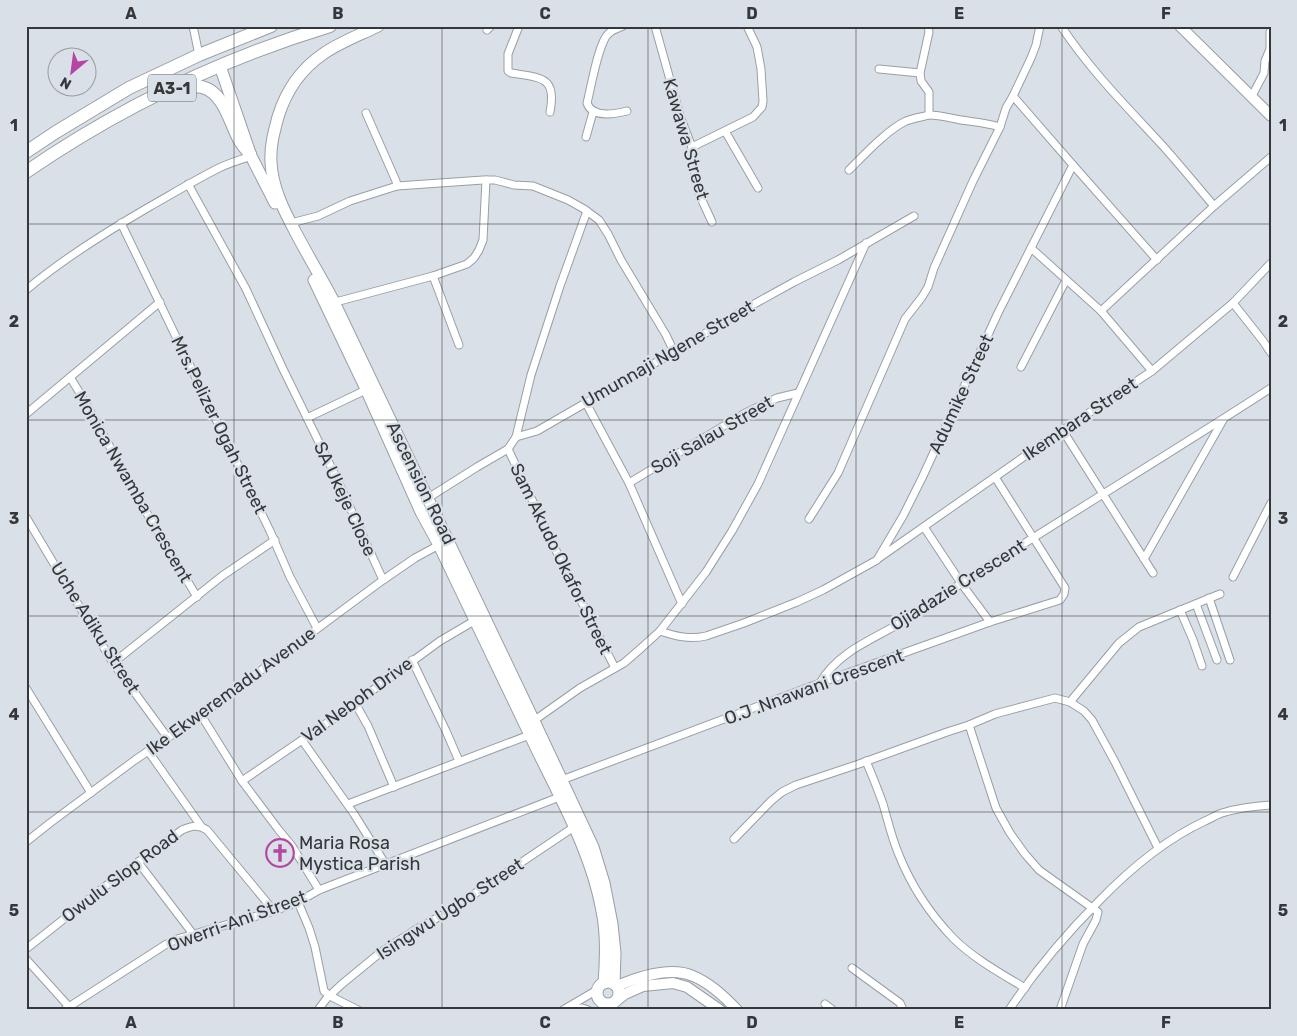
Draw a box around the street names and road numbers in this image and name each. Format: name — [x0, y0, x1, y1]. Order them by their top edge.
road number: A3-1 — [148, 75, 196, 102]
street label: Kawawa Street — [658, 76, 714, 202]
street label: Umunnaji Ngene Street — [578, 296, 758, 412]
street label: Adumike Street — [924, 331, 998, 457]
street label: Mrs.Pelizer Ogah Street — [166, 332, 272, 518]
street label: Ikembara Street — [1018, 373, 1142, 465]
street label: Monica Nwamba Crescent — [69, 387, 197, 587]
street label: Soji Salau Street — [647, 391, 777, 479]
street label: Ascension Road — [382, 418, 460, 548]
street label: SA Ukeje Close — [309, 438, 381, 560]
street label: Sam Akudo Okafor Street — [505, 460, 617, 658]
street label: Ojiadazie Crescent — [886, 534, 1030, 636]
street label: Uche Adiku Street — [46, 558, 144, 698]
street label: Ike Ekweremadu Avenue — [142, 622, 320, 760]
street label: O.J .Nnawani Crescent — [721, 644, 907, 730]
street label: Val Neboh Drive — [297, 652, 417, 748]
street label: Owulu Slop Road — [57, 825, 183, 927]
street label: Isingwu Ugbo Street — [372, 853, 528, 965]
street label: Owerri-Ani Street — [164, 886, 310, 956]

